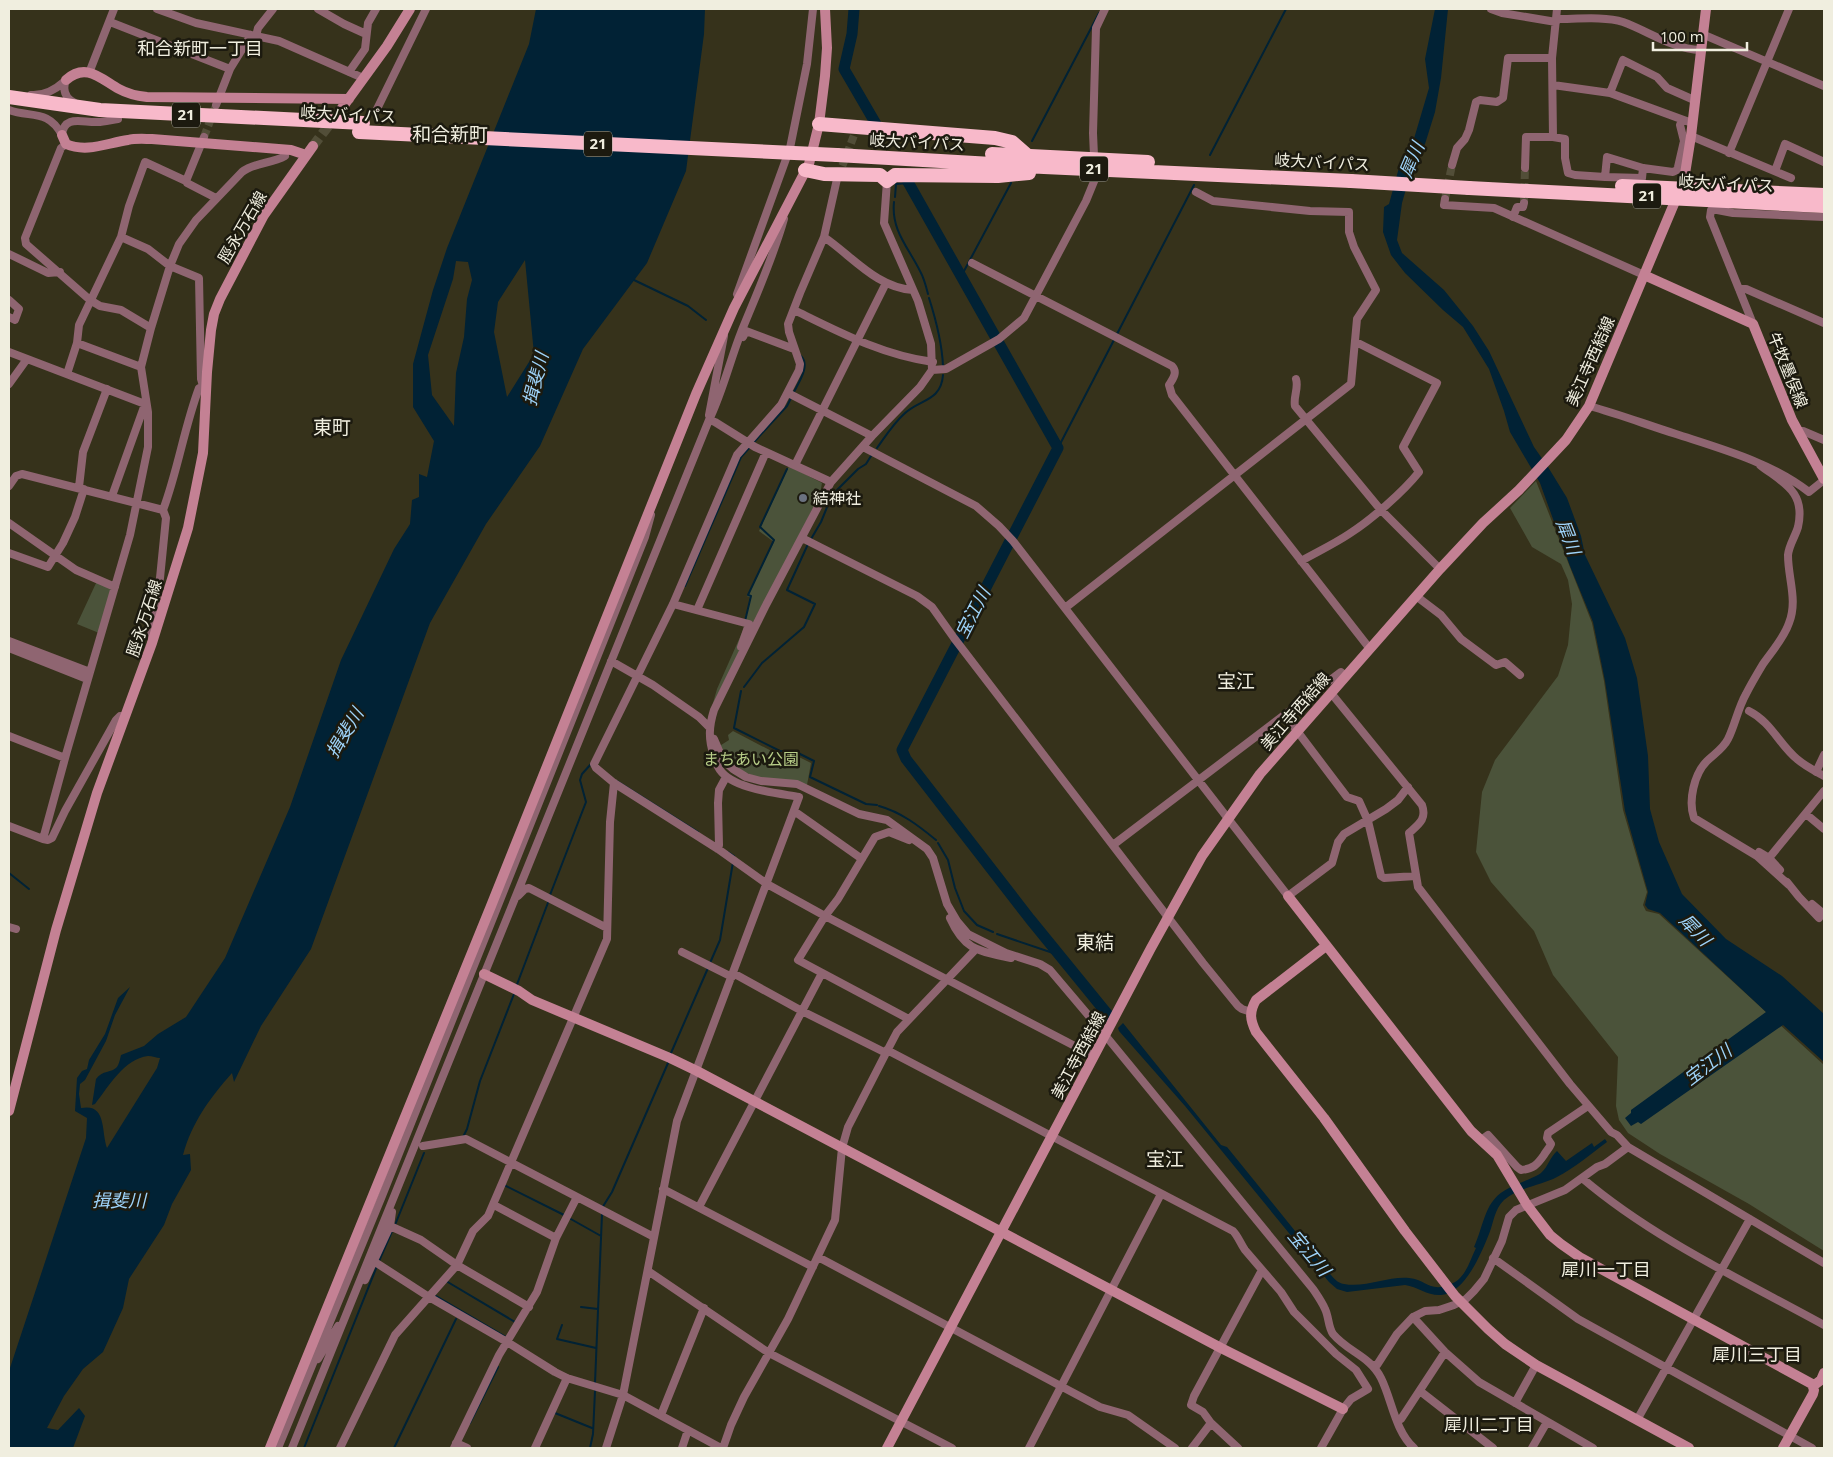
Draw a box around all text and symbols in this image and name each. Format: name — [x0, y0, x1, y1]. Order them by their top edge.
scale bar — [1653, 20, 1747, 52]
text: 100 m — [1660, 26, 1704, 46]
district label: 和合新町一丁目 — [137, 36, 263, 60]
street label: 岐大バイパス — [300, 101, 396, 127]
road number: 21 — [172, 102, 200, 128]
district label: 和合新町 — [412, 121, 488, 147]
street label: 岐大バイパス — [869, 129, 965, 155]
road number: 21 — [584, 132, 612, 156]
water label: 犀川 — [1393, 137, 1430, 181]
street label: 岐大バイパス — [1274, 149, 1370, 175]
road number: 21 — [1080, 156, 1108, 182]
street label: 岐大バイパス — [1678, 170, 1774, 196]
road number: 21 — [1633, 184, 1661, 208]
street label: 脛永万石線 — [212, 187, 272, 267]
street label: 美江寺西結線 — [1560, 313, 1620, 409]
street label: 牛牧墨俣線 — [1763, 329, 1813, 411]
water label: 揖斐川 — [517, 348, 554, 408]
district label: 東町 — [313, 414, 351, 440]
place label: 結神社 — [813, 487, 861, 509]
marker: 結神社 — [797, 492, 809, 504]
water label: 犀川 — [1551, 516, 1587, 560]
street label: 脛永万石線 — [121, 577, 167, 659]
water label: 宝江川 — [949, 581, 996, 642]
district label: 宝江 — [1217, 668, 1255, 694]
street label: 美江寺西結線 — [1255, 668, 1335, 754]
water label: 揖斐川 — [320, 701, 369, 762]
park label: まちあい公園 — [703, 748, 799, 770]
water label: 犀川 — [1675, 908, 1718, 952]
district label: 東結 — [1076, 929, 1114, 955]
street label: 美江寺西結線 — [1046, 1007, 1110, 1103]
water label: 宝江川 — [1679, 1037, 1738, 1090]
district label: 宝江 — [1146, 1146, 1184, 1172]
water label: 揖斐川 — [92, 1188, 148, 1212]
water label: 宝江川 — [1283, 1224, 1338, 1282]
district label: 犀川一丁目 — [1561, 1257, 1651, 1281]
district label: 犀川三丁目 — [1712, 1342, 1802, 1366]
district label: 犀川二丁目 — [1444, 1412, 1534, 1436]

